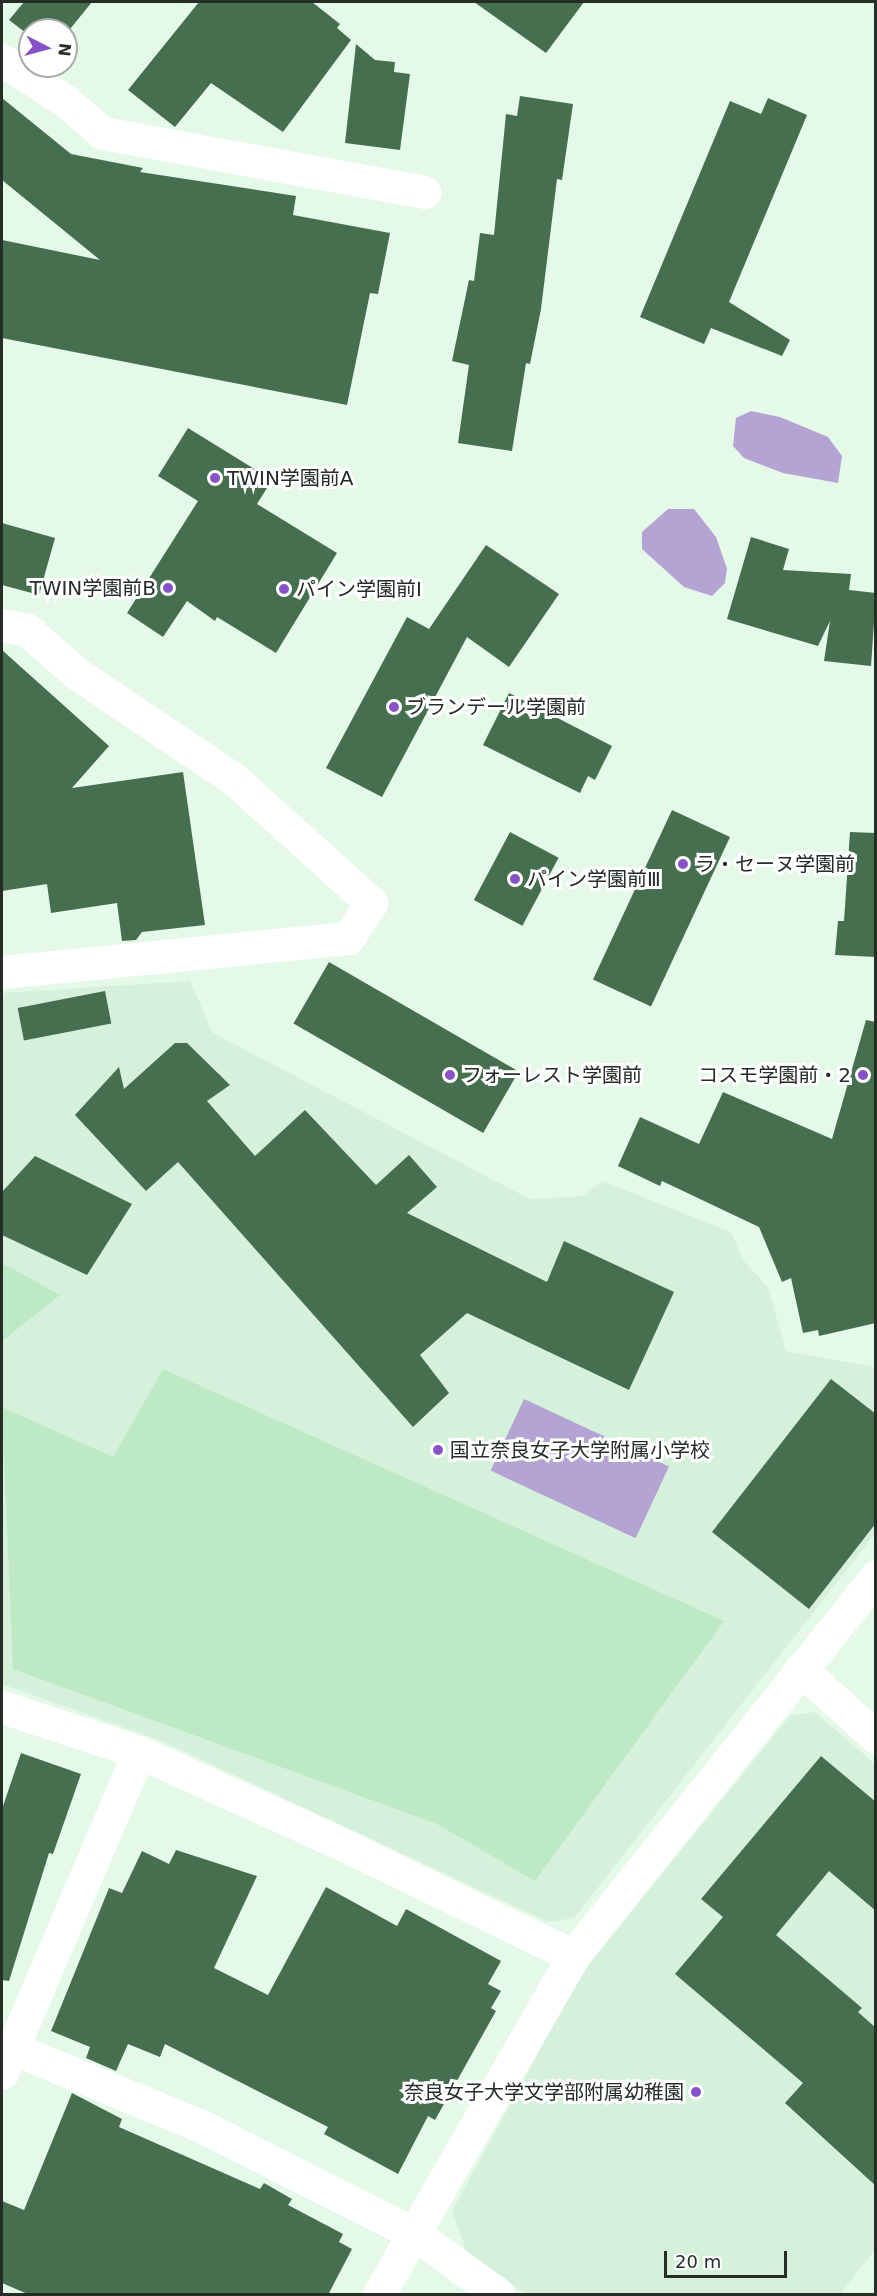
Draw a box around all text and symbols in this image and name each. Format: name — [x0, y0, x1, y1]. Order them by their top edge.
north arrow — [18, 18, 78, 78]
text: N — [54, 42, 75, 57]
place label: TWIN学園前A — [227, 466, 354, 490]
marker: TWIN学園前A — [208, 471, 222, 485]
place label: TWIN学園前B — [29, 576, 156, 600]
place label: パイン学園前Ⅰ — [296, 577, 422, 601]
marker: TWIN学園前B — [161, 581, 175, 595]
marker: パイン学園前Ⅰ — [277, 582, 291, 596]
place label: ブランデール学園前 — [406, 695, 586, 719]
marker: ブランデール学園前 — [387, 700, 401, 714]
place label: ラ・セーヌ学園前 — [695, 852, 855, 876]
marker: ラ・セーヌ学園前 — [676, 857, 690, 871]
place label: パイン学園前Ⅲ — [527, 867, 661, 891]
marker: パイン学園前Ⅲ — [508, 872, 522, 886]
place label: フォーレスト学園前 — [462, 1063, 642, 1087]
place label: コスモ学園前・2 — [698, 1063, 851, 1087]
marker: フォーレスト学園前 — [443, 1068, 457, 1082]
marker: コスモ学園前・2 — [856, 1068, 870, 1082]
place label: 国立奈良女子大学附属小学校 — [450, 1438, 710, 1462]
marker: 国立奈良女子大学附属小学校 — [431, 1443, 445, 1457]
place label: 奈良女子大学文学部附属幼稚園 — [404, 2080, 684, 2104]
marker: 奈良女子大学文学部附属幼稚園 — [689, 2085, 703, 2099]
scale bar — [667, 2239, 790, 2277]
text: 20 m — [675, 2251, 721, 2272]

